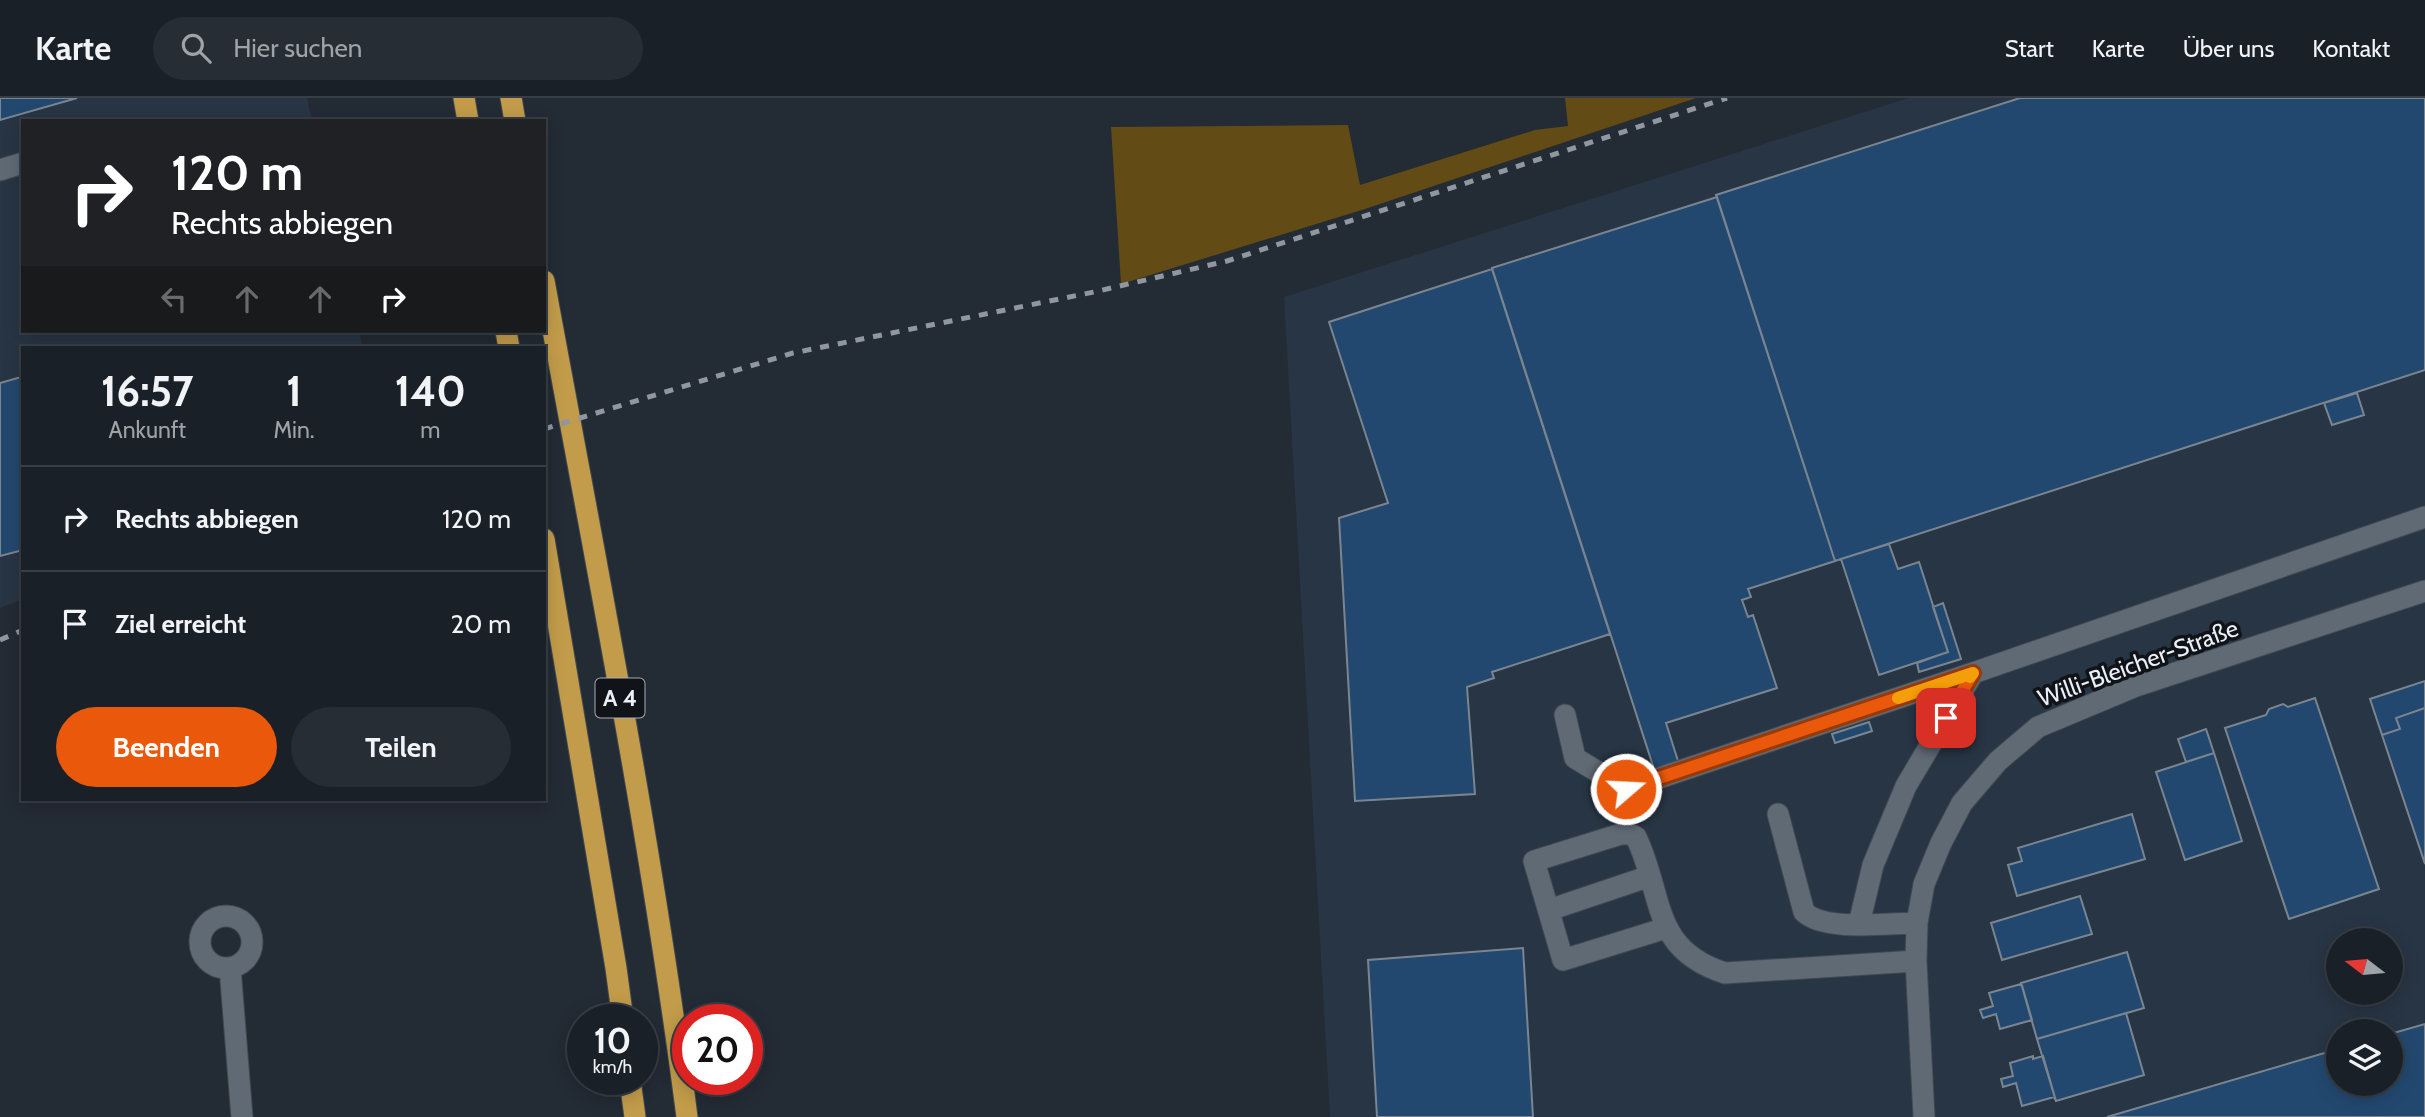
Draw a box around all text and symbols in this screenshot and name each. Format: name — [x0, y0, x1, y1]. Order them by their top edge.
search box — [153, 17, 643, 80]
text: Karte — [35, 28, 111, 68]
icon: search — [177, 29, 215, 67]
text: Hier suchen — [233, 32, 362, 64]
text: Start — [2005, 34, 2054, 63]
text: Karte — [2092, 34, 2145, 63]
text: Über uns — [2183, 34, 2274, 63]
text: Kontakt — [2312, 34, 2390, 63]
text: 120 m — [171, 143, 303, 202]
icon: right — [56, 147, 147, 238]
text: Rechts abbiegen — [171, 203, 393, 242]
icon: left — [155, 280, 193, 318]
icon: ahead — [228, 280, 266, 318]
icon: ahead — [301, 280, 339, 318]
icon: right — [374, 280, 412, 318]
text: 16:57 — [101, 365, 194, 417]
text: 1 — [286, 365, 302, 417]
text: 140 — [395, 365, 466, 417]
text: Ankunft — [109, 416, 186, 444]
text: Min. — [274, 416, 315, 444]
text: m — [420, 416, 440, 444]
icon: right — [56, 500, 94, 538]
text: Rechts abbiegen — [115, 503, 299, 535]
text: 120 m — [442, 503, 511, 535]
icon: arrive — [56, 605, 94, 643]
text: Ziel erreicht — [115, 608, 246, 640]
text: 20 m — [451, 608, 511, 640]
street label: Willi-Bleicher-Straße — [2034, 613, 2242, 713]
road number: A 4 — [596, 678, 644, 718]
pin — [1916, 688, 1976, 748]
icon: arrive — [1927, 699, 1965, 737]
button: Beenden — [56, 707, 277, 787]
button: Teilen — [291, 707, 511, 787]
position arrow — [1589, 752, 1663, 826]
north arrow — [2326, 928, 2403, 1004]
map controls — [2326, 928, 2403, 1096]
speed limit sign: 20 — [672, 1004, 763, 1095]
text: 10 — [594, 1019, 631, 1062]
button: layers — [2326, 1019, 2403, 1096]
text: km/h — [593, 1056, 632, 1078]

